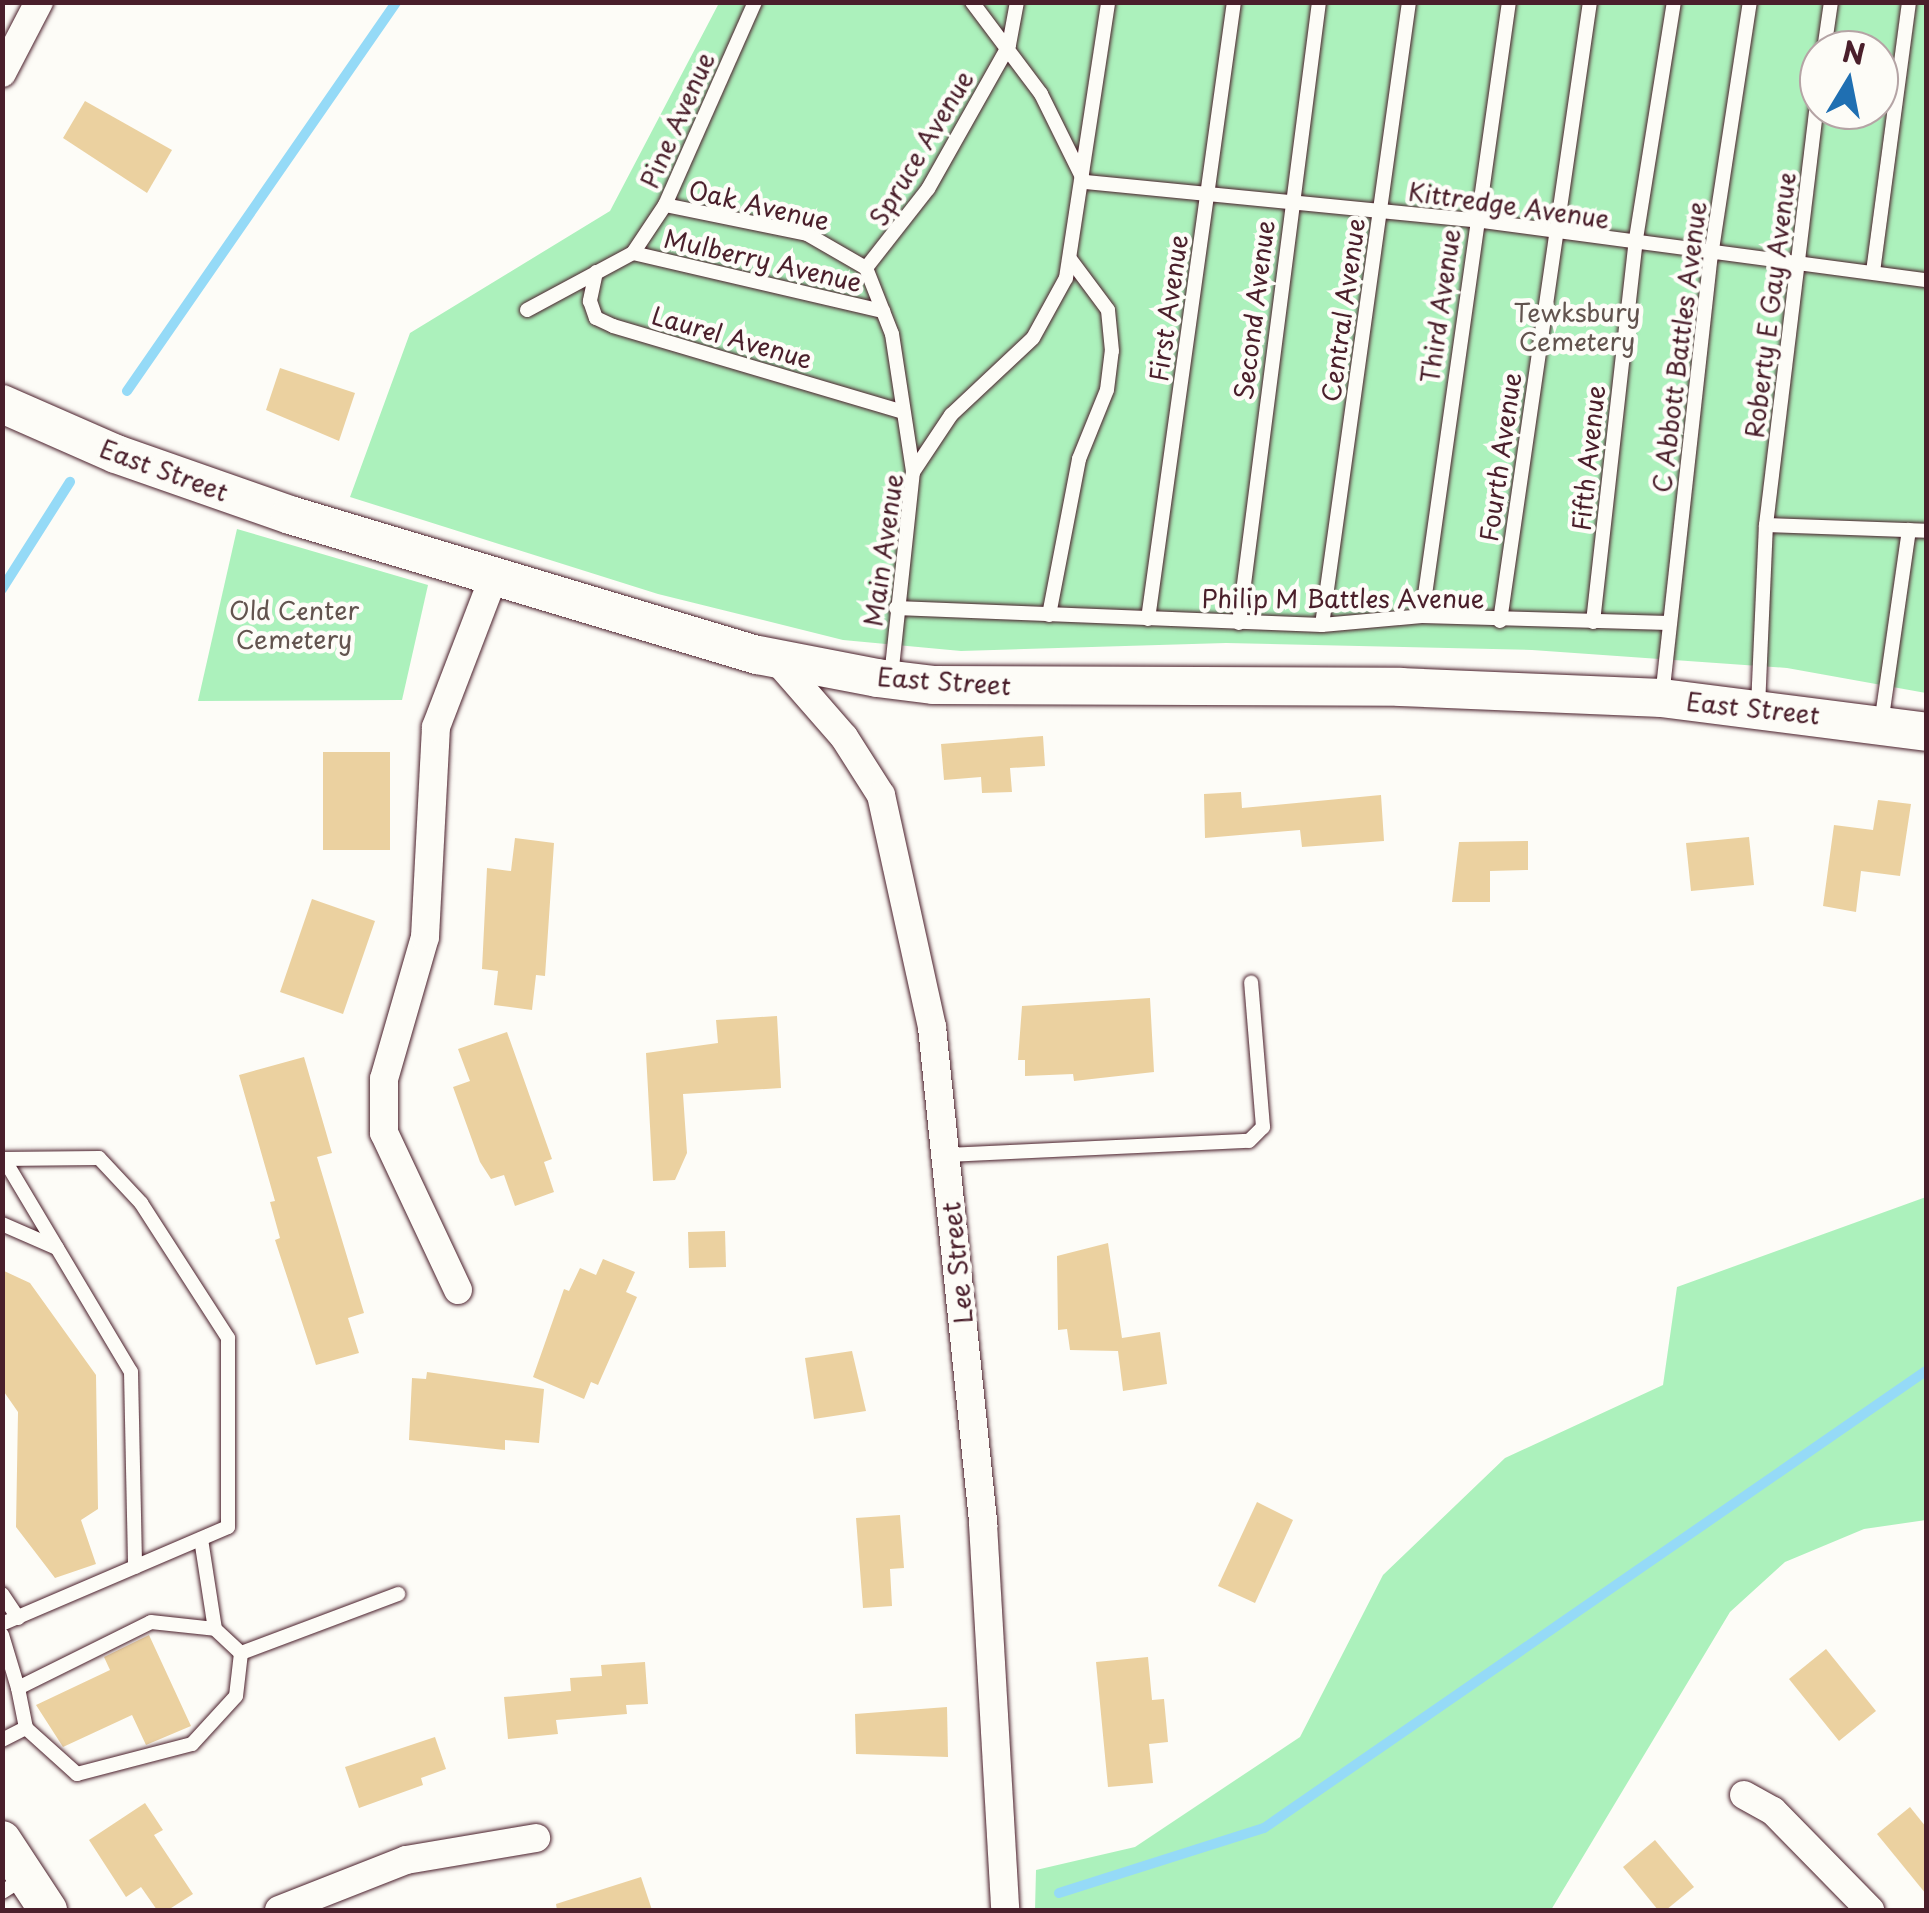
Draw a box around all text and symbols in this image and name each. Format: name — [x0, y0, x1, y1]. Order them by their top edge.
text: N — [1839, 29, 1869, 75]
north arrow — [1799, 30, 1899, 130]
street label: Pine Avenue — [634, 48, 720, 192]
street label: Spruce Avenue — [863, 64, 979, 232]
street label: Roberty E Gay Avenue — [1739, 169, 1801, 441]
street label: Oak Avenue — [685, 174, 833, 236]
street label: Kittredge Avenue — [1406, 176, 1612, 234]
street label: C Abbott Battles Avenue — [1646, 198, 1712, 496]
street label: Central Avenue — [1315, 217, 1371, 403]
street label: Second Avenue — [1228, 219, 1280, 401]
street label: Mulberry Avenue — [661, 223, 865, 297]
street label: Third Avenue — [1414, 226, 1466, 386]
street label: First Avenue — [1143, 233, 1193, 383]
park label: Tewksbury Cemetery — [1513, 298, 1641, 357]
street label: Laurel Avenue — [647, 300, 817, 374]
street label: Fourth Avenue — [1473, 370, 1527, 544]
street label: Fifth Avenue — [1565, 382, 1611, 534]
street label: East Street — [96, 433, 232, 507]
street label: Main Avenue — [857, 472, 909, 628]
street label: Philip M Battles Avenue — [1201, 583, 1485, 613]
park label: Old Center Cemetery — [228, 596, 360, 655]
street label: East Street — [876, 661, 1012, 701]
street label: East Street — [1684, 686, 1822, 730]
street label: Lee Street — [936, 1200, 978, 1326]

